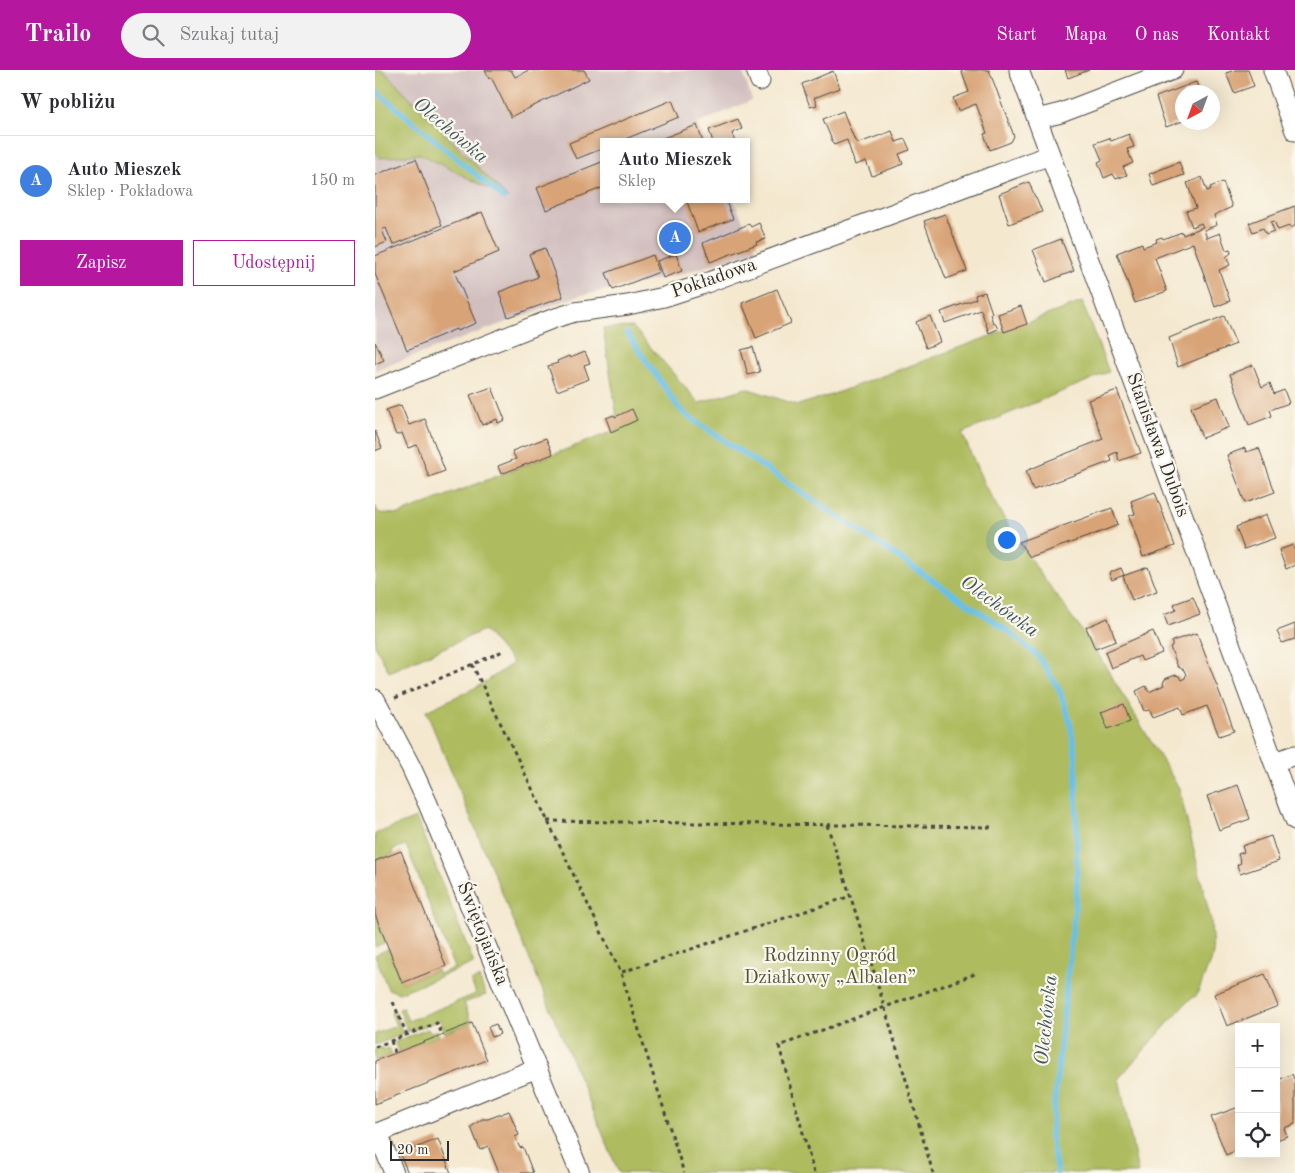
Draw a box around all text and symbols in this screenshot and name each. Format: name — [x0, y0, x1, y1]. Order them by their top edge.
search box — [121, 13, 471, 58]
icon: search — [139, 21, 167, 49]
text: Trailo — [25, 23, 91, 47]
text: Szukaj tutaj — [179, 26, 279, 45]
text: Start — [997, 26, 1037, 44]
text: Mapa — [1065, 26, 1107, 44]
text: O nas — [1135, 26, 1179, 44]
text: Kontakt — [1207, 26, 1270, 44]
north arrow — [1175, 85, 1220, 130]
text: W pobliżu — [20, 92, 115, 113]
water label: Olechówka — [409, 94, 491, 168]
popup — [600, 138, 750, 203]
text: Auto Mieszek — [618, 151, 732, 170]
text: Auto Mieszek — [67, 161, 182, 180]
text: A — [30, 173, 42, 189]
text: 150 m — [310, 173, 355, 189]
text: Sklep — [618, 174, 656, 190]
text: Sklep · Pokładowa — [67, 184, 193, 200]
pin: A — [659, 219, 691, 257]
button: Zapisz — [20, 240, 183, 286]
button: Udostępnij — [193, 240, 355, 286]
street label: Pokładowa — [669, 255, 759, 302]
street label: Stanisława Dubois — [1122, 370, 1192, 520]
your location — [994, 527, 1020, 553]
water label: Olechówka — [956, 572, 1042, 642]
street label: Świętojańska — [453, 878, 516, 989]
park label: Rodzinny Ogród Działkowy „Albalen” — [744, 947, 916, 988]
water label: Olechówka — [1032, 973, 1062, 1066]
map controls — [1235, 1023, 1280, 1158]
button: + — [1235, 1023, 1280, 1068]
button: − — [1235, 1068, 1280, 1113]
button: locate — [1235, 1113, 1280, 1158]
scale bar — [390, 1138, 449, 1161]
text: 20 m — [397, 1143, 428, 1157]

